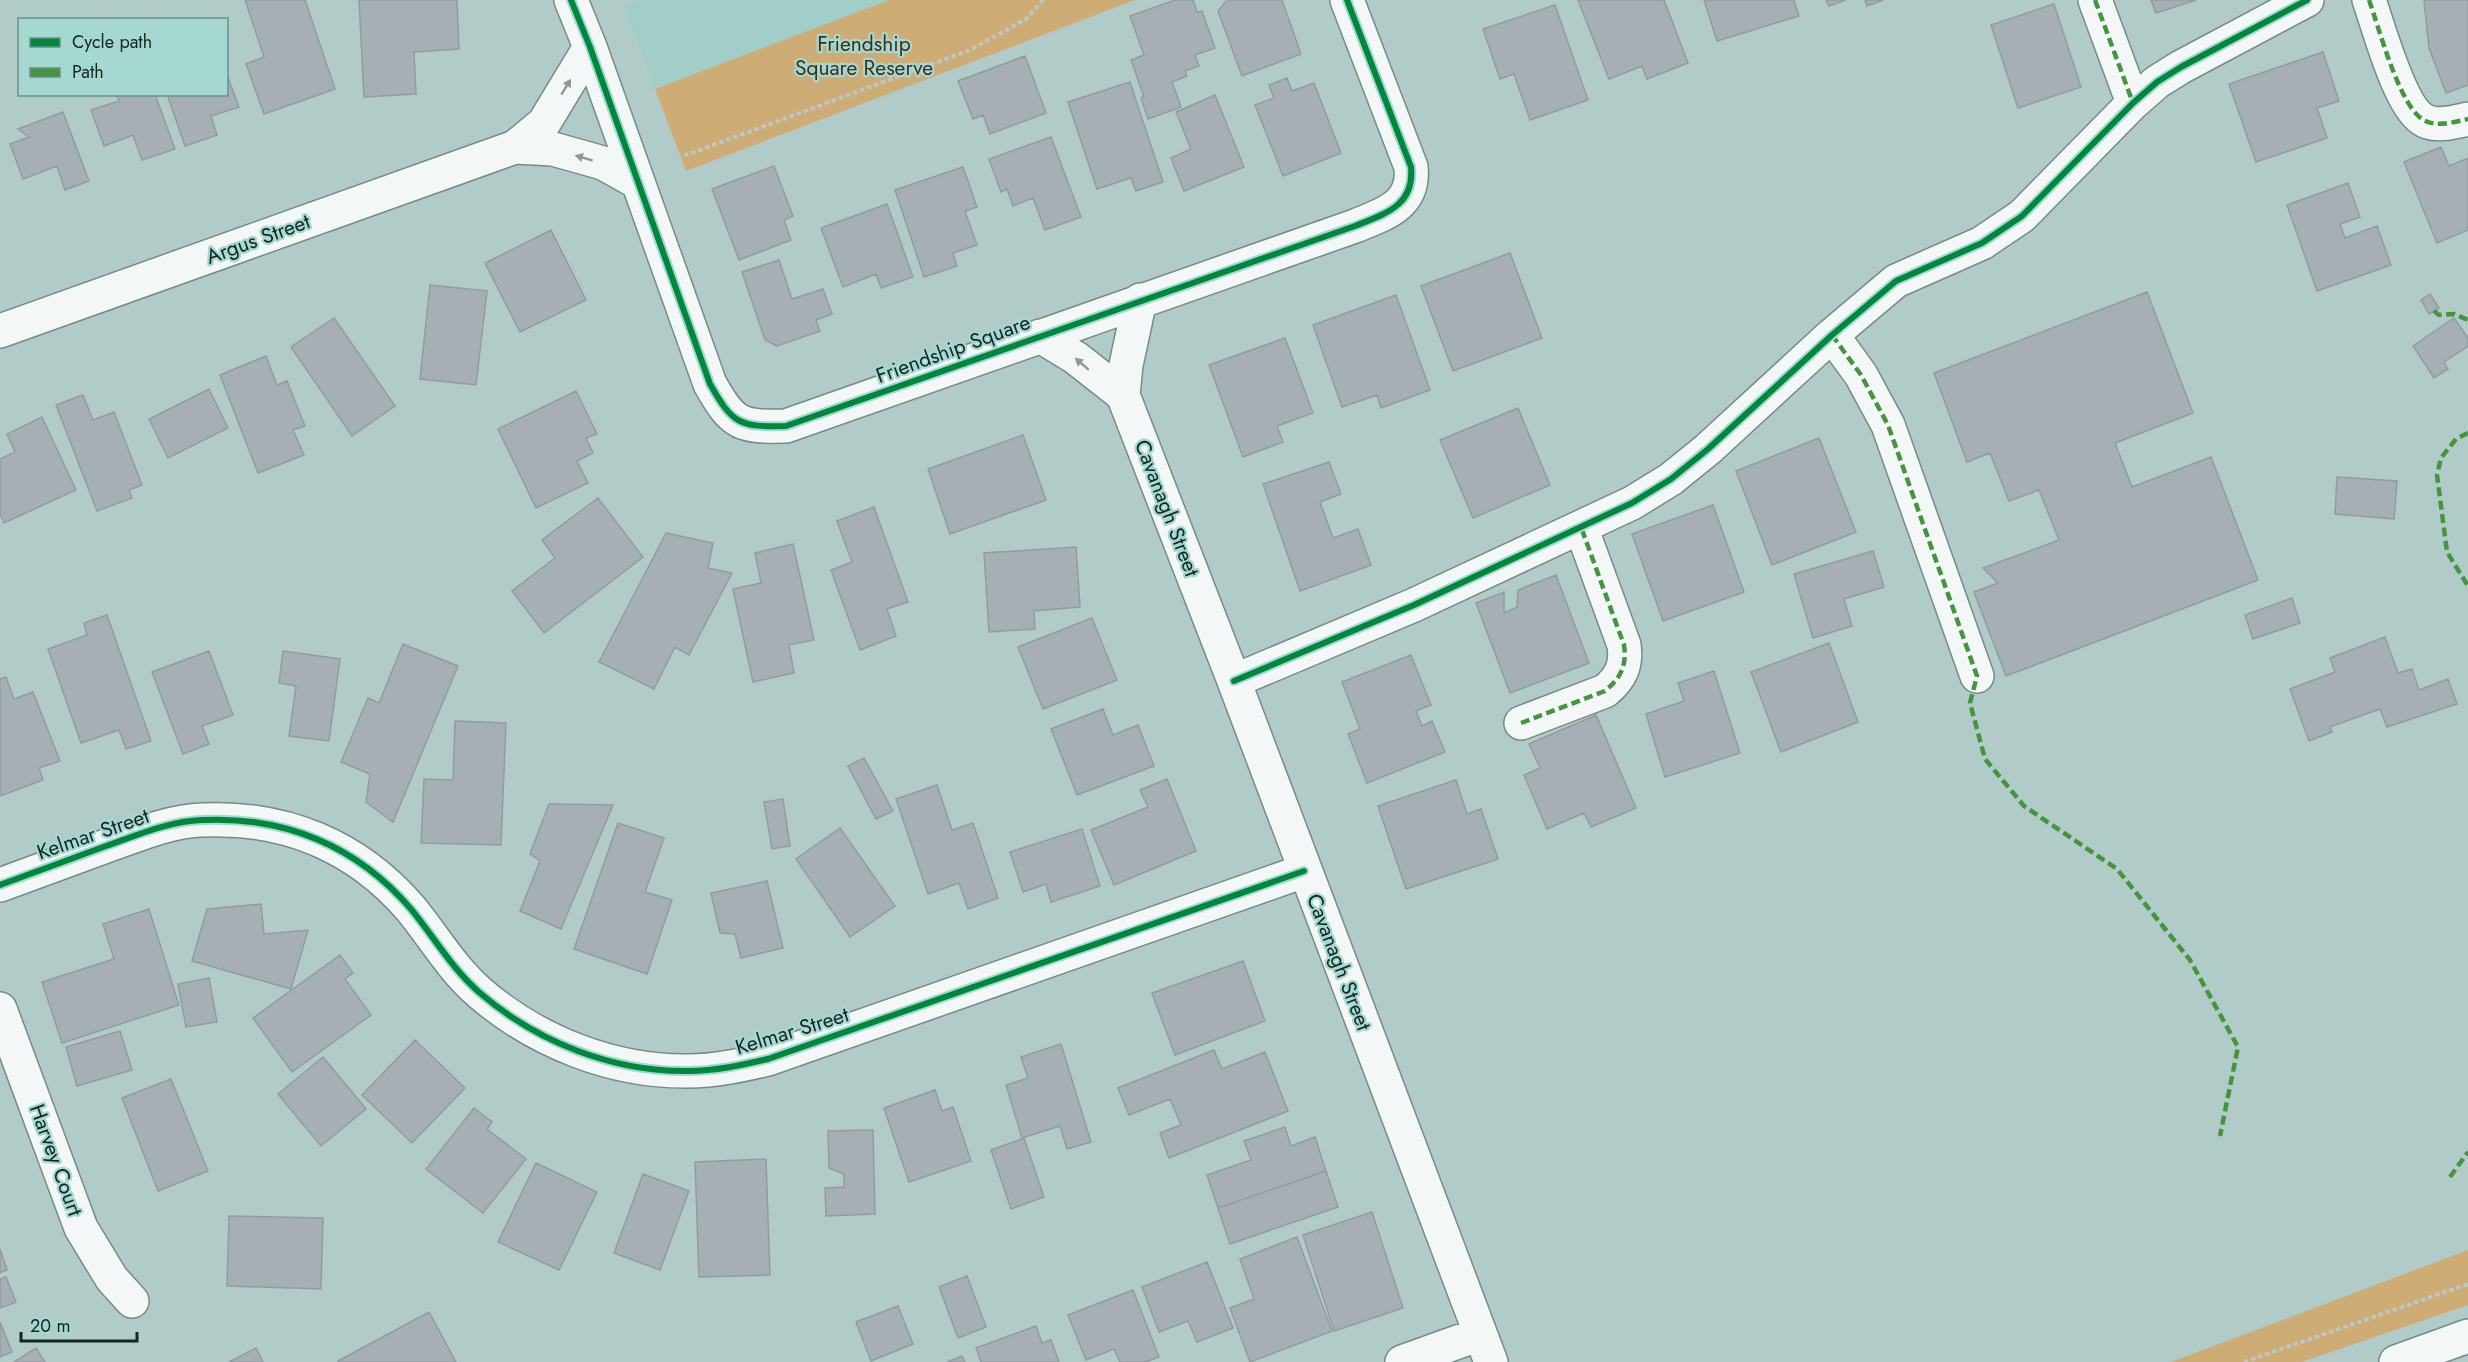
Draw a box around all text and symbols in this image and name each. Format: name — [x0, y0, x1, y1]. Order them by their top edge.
legend — [18, 18, 228, 96]
text: Cycle path — [72, 29, 152, 55]
park label: Friendship Square Reserve — [795, 29, 933, 83]
text: Path — [72, 59, 104, 85]
one-way arrow — [560, 79, 571, 95]
one-way arrow — [575, 152, 593, 162]
street label: Argus Street — [202, 206, 314, 272]
street label: Friendship Square — [872, 307, 1034, 391]
one-way arrow — [1074, 357, 1090, 370]
street label: Cavanagh Street — [1127, 435, 1207, 581]
street label: Kelmar Street — [33, 801, 153, 867]
street label: Cavanagh Street — [1299, 889, 1379, 1035]
street label: Kelmar Street — [732, 1000, 852, 1062]
street label: Harvey Court — [22, 1100, 90, 1220]
scale bar — [21, 1305, 136, 1343]
text: 20 m — [30, 1313, 70, 1339]

